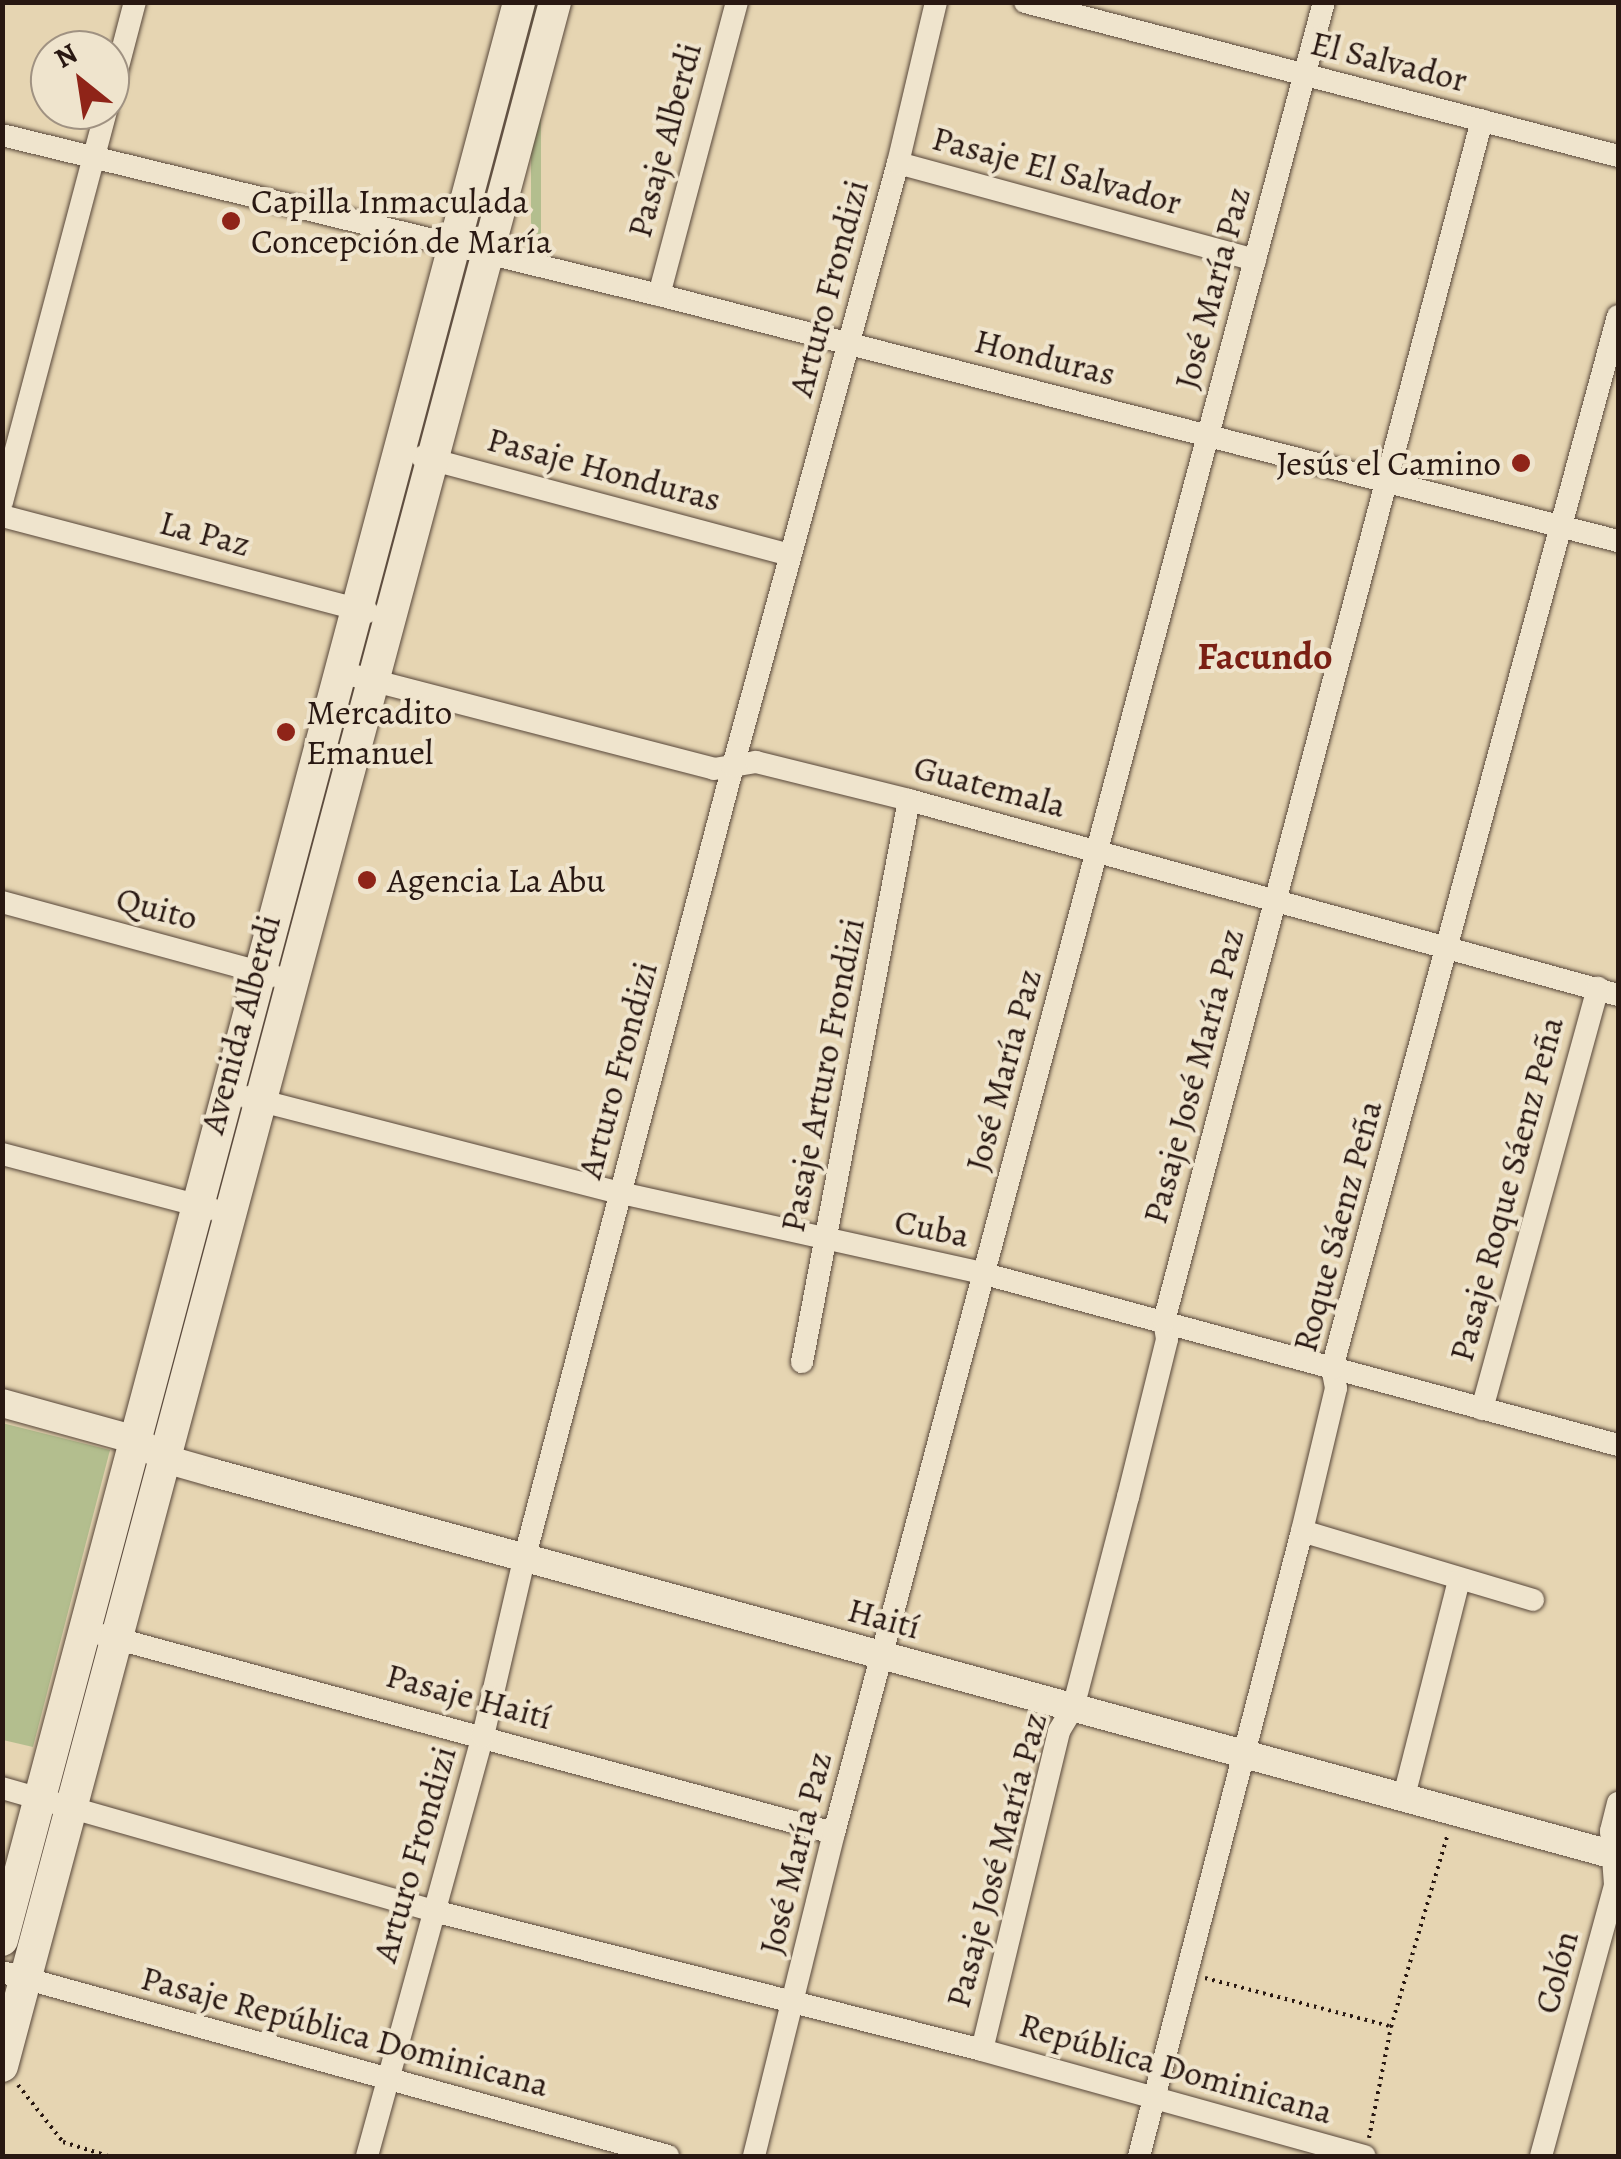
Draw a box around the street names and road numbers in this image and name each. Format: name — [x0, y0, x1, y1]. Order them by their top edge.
street label: El Salvador — [1306, 21, 1472, 101]
street label: Pasaje Alberdi — [618, 38, 710, 242]
street label: Pasaje El Salvador — [928, 117, 1186, 223]
street label: Arturo Frondizi — [779, 175, 877, 401]
street label: José María Paz — [1165, 182, 1259, 394]
street label: Honduras — [970, 319, 1120, 395]
street label: Pasaje Honduras — [483, 418, 725, 520]
street label: La Paz — [155, 501, 255, 565]
street label: Guatemala — [910, 746, 1070, 826]
street label: Quito — [112, 877, 202, 939]
street label: Avenida Alberdi — [191, 910, 289, 1138]
street label: Pasaje Arturo Frondizi — [771, 914, 873, 1236]
street label: Pasaje José María Paz — [1133, 924, 1253, 1228]
street label: Arturo Frondizi — [568, 957, 666, 1183]
street label: José María Paz — [956, 964, 1050, 1176]
street label: Pasaje Roque Sáenz Peña — [1440, 1012, 1572, 1366]
street label: Roque Sáenz Peña — [1283, 1096, 1391, 1356]
street label: Cuba — [891, 1200, 973, 1256]
street label: Haití — [843, 1588, 925, 1648]
street label: Pasaje Haití — [381, 1654, 557, 1738]
street label: Pasaje José María Paz — [936, 1708, 1056, 2012]
street label: Arturo Frondizi — [363, 1741, 465, 1967]
street label: José María Paz — [750, 1747, 840, 1959]
street label: Colón — [1525, 1926, 1587, 2018]
street label: Pasaje República Dominicana — [137, 1956, 553, 2106]
street label: República Dominicana — [1015, 2003, 1337, 2133]

